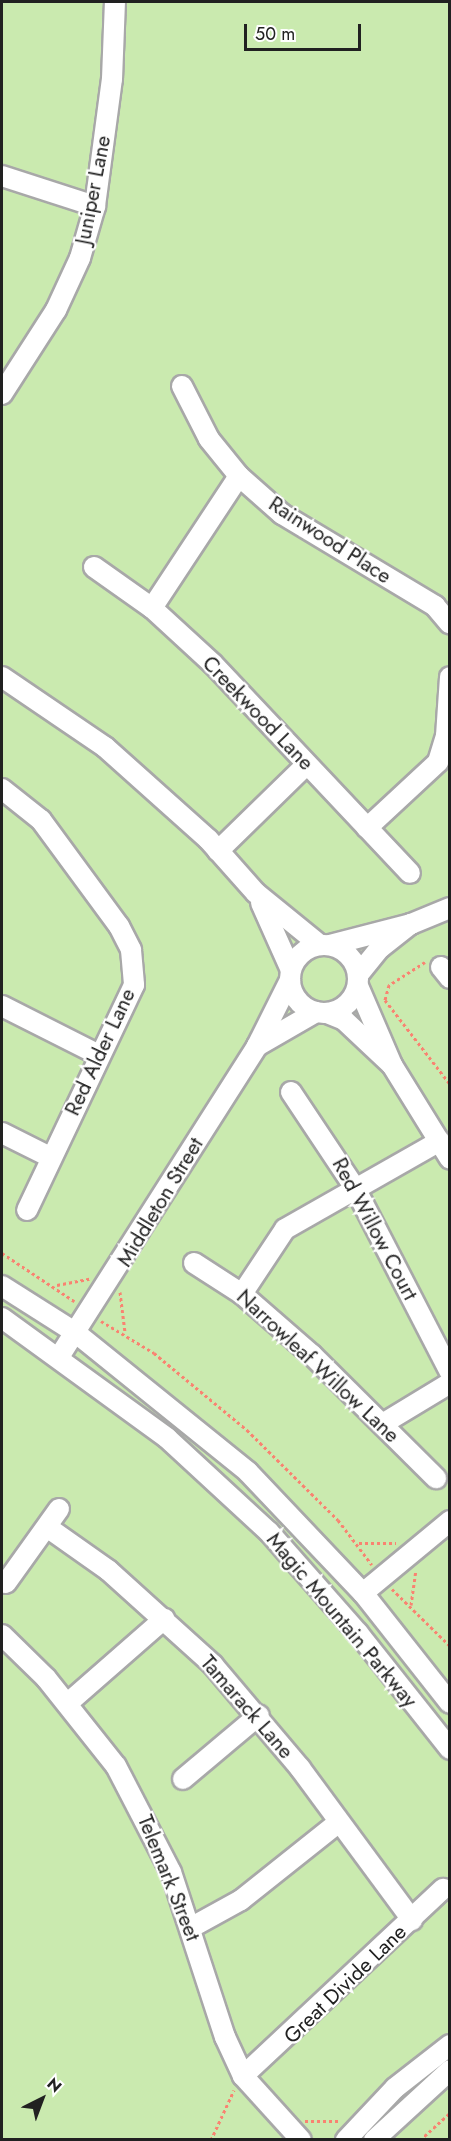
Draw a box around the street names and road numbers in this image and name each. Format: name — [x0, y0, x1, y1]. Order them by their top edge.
street label: Juniper Lane — [70, 133, 116, 247]
street label: Rainwood Place — [264, 491, 396, 589]
street label: Creekwood Lane — [197, 651, 319, 775]
street label: Red Alder Lane — [60, 984, 140, 1120]
street label: Middleton Street — [112, 1133, 208, 1271]
street label: Red Willow Court — [327, 1154, 423, 1304]
street label: Narrowleaf Willow Lane — [232, 1284, 404, 1448]
street label: Magic Mountain Parkway — [261, 1527, 423, 1713]
street label: Tamarack Lane — [195, 1650, 299, 1764]
street label: Telemark Street — [132, 1811, 206, 1945]
street label: Great Divide Lane — [279, 1919, 411, 2049]

